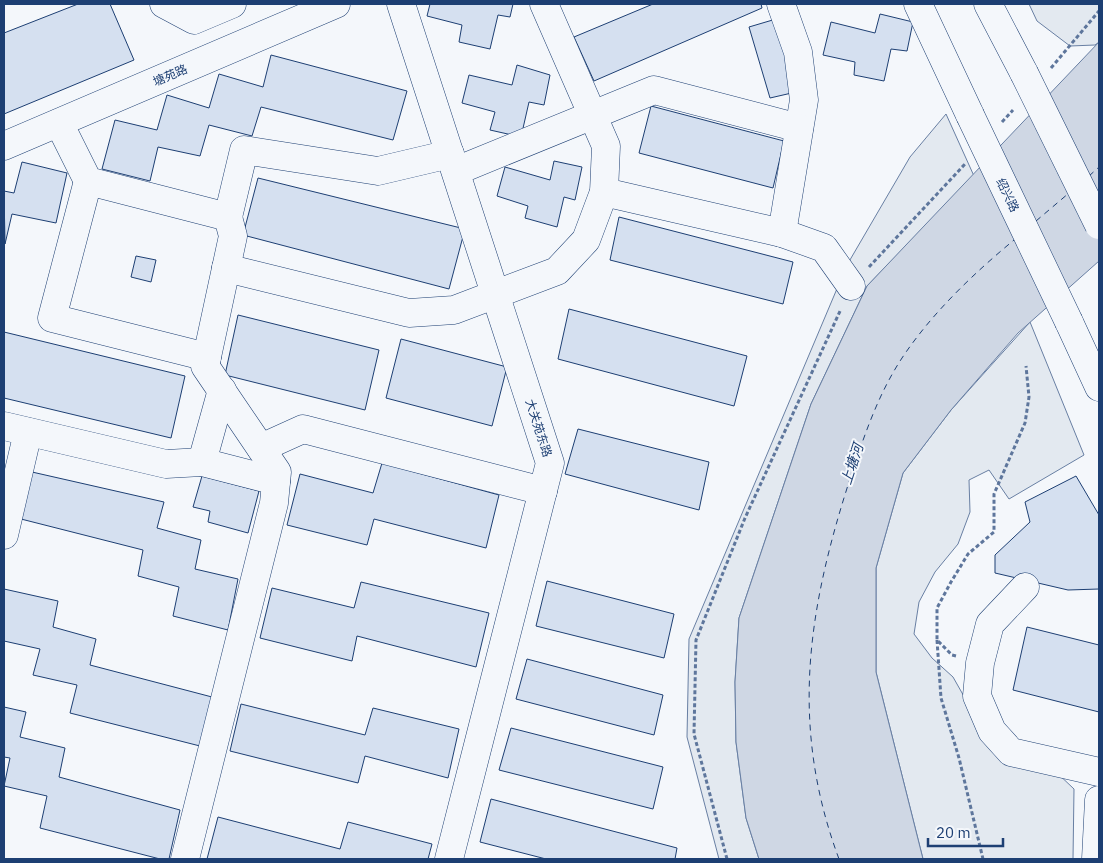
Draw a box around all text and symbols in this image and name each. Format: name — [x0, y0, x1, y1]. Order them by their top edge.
street label: 塘苑路 — [150, 61, 190, 89]
street label: 绍兴路 — [993, 176, 1023, 214]
street label: 大关苑东路 — [523, 397, 555, 459]
water label: 上塘河 — [837, 438, 868, 487]
scale bar — [928, 816, 1003, 848]
text: 20 m — [936, 823, 971, 842]

